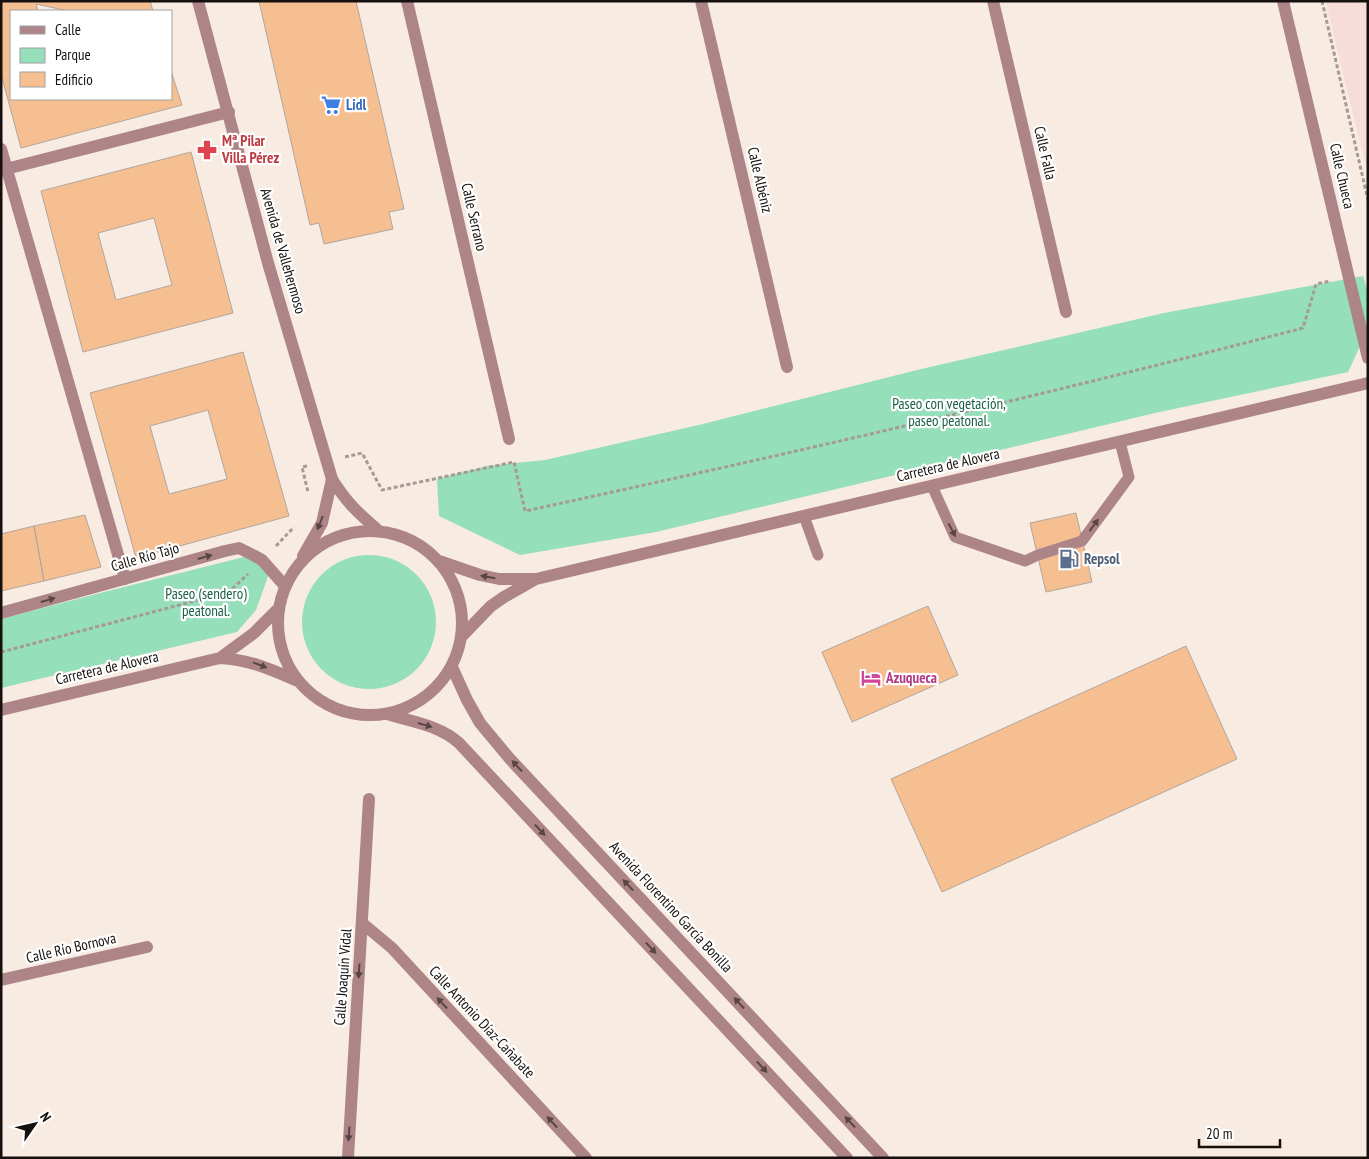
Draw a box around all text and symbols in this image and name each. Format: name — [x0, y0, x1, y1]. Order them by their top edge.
legend — [10, 10, 172, 100]
text: Calle — [55, 20, 81, 39]
text: Parque — [55, 45, 91, 64]
text: Edificio — [55, 70, 93, 89]
supermarket icon: Lidl — [320, 94, 342, 116]
place label: Lidl — [346, 95, 366, 114]
street label: Calle Falla — [1030, 124, 1061, 181]
place label: Mª Pilar Villa Pérez — [221, 131, 279, 167]
pharmacy icon: Mª Pilar Villa Pérez — [196, 139, 218, 161]
street label: Calle Chueca — [1326, 141, 1359, 210]
street label: Calle Albéniz — [744, 145, 777, 215]
street label: Calle Serrano — [457, 181, 491, 253]
street label: Avenida de Vallehermoso — [256, 186, 311, 316]
park label: Paseo con vegetación, paseo peatonal. — [892, 394, 1006, 430]
street label: Carretera de Alovera — [895, 443, 1001, 486]
one-way arrow — [316, 516, 324, 530]
one-way arrow — [1089, 518, 1099, 531]
one-way arrow — [948, 522, 956, 537]
street label: Calle Río Tajo — [109, 538, 181, 575]
fuel station icon: Repsol — [1058, 548, 1080, 570]
place label: Repsol — [1084, 549, 1120, 568]
one-way arrow — [197, 552, 212, 560]
one-way arrow — [479, 572, 495, 580]
park label: Paseo (sendero) peatonal. — [165, 584, 247, 620]
one-way arrow — [41, 596, 56, 604]
street label: Carretera de Alovera — [54, 646, 160, 689]
one-way arrow — [253, 661, 268, 669]
hotel icon: Azuqueca — [860, 667, 882, 689]
place label: Azuqueca — [885, 668, 937, 687]
one-way arrow — [417, 722, 432, 730]
one-way arrow — [511, 760, 523, 772]
one-way arrow — [534, 824, 546, 836]
street label: Avenida Florentino García Bonilla — [606, 837, 737, 976]
one-way arrow — [622, 879, 634, 891]
street label: Calle Joaquín Vidal — [330, 927, 355, 1026]
street label: Calle Río Bornova — [24, 928, 118, 967]
one-way arrow — [645, 942, 657, 954]
street label: Calle Antonio Díaz-Cañabate — [425, 962, 539, 1082]
one-way arrow — [355, 964, 363, 980]
one-way arrow — [436, 997, 448, 1009]
one-way arrow — [733, 998, 745, 1010]
one-way arrow — [756, 1061, 768, 1073]
north arrow — [10, 1099, 60, 1149]
text: N — [36, 1109, 55, 1125]
one-way arrow — [546, 1116, 558, 1128]
scale bar — [1199, 1116, 1280, 1148]
one-way arrow — [844, 1117, 856, 1129]
text: 20 m — [1206, 1124, 1232, 1143]
one-way arrow — [345, 1126, 353, 1142]

